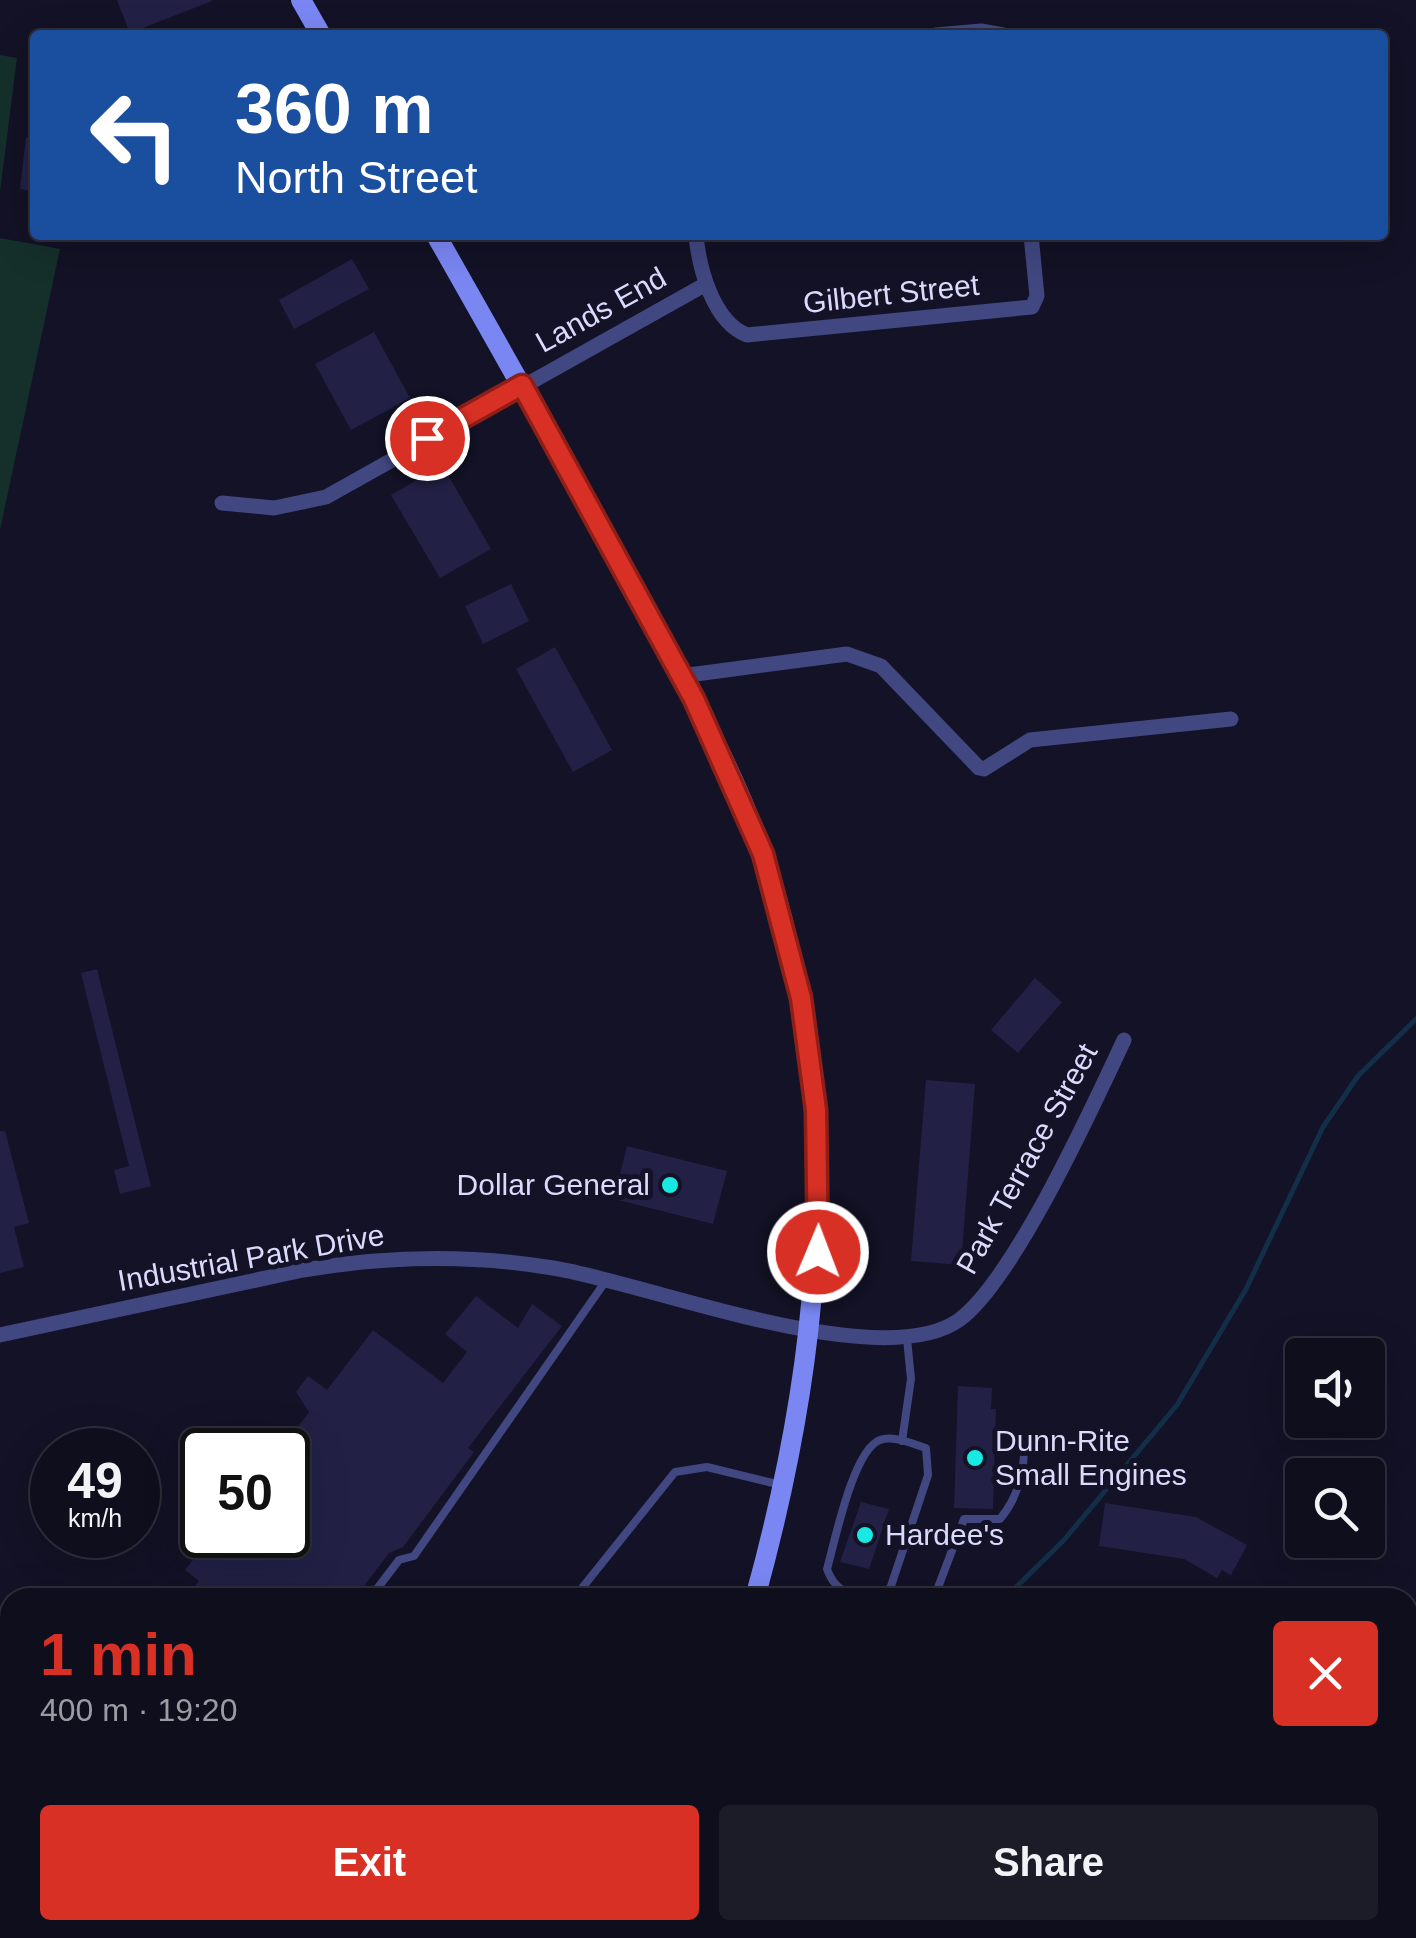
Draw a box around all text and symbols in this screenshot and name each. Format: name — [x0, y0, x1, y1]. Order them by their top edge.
icon: left — [70, 70, 200, 200]
text: 360 m — [235, 70, 433, 148]
text: North Street — [235, 152, 478, 203]
street label: Lands End — [530, 260, 671, 359]
street label: Gilbert Street — [801, 268, 981, 319]
pin — [385, 396, 470, 481]
icon: arrive — [400, 411, 455, 466]
street label: Park Terrace Street — [950, 1037, 1104, 1280]
place label: Dollar General — [457, 1168, 650, 1201]
marker: Dollar General — [659, 1174, 681, 1196]
position arrow — [766, 1200, 870, 1304]
street label: Industrial Park Drive — [115, 1218, 387, 1297]
map controls — [1285, 1338, 1385, 1558]
button: sound — [1285, 1338, 1385, 1438]
place label: Dunn-Rite Small Engines — [995, 1424, 1187, 1491]
speed limit sign: 50 — [180, 1428, 310, 1558]
marker: Dunn-Rite Small Engines — [964, 1447, 986, 1469]
text: 49 — [67, 1453, 123, 1509]
button: search — [1285, 1458, 1385, 1558]
text: km/h — [68, 1504, 122, 1532]
place label: Hardee's — [885, 1518, 1004, 1551]
marker: Hardee's — [854, 1524, 876, 1546]
text: 1 min — [40, 1621, 197, 1688]
button: close — [1273, 1621, 1378, 1726]
text: 400 m · 19:20 — [40, 1692, 237, 1728]
button: Exit — [40, 1805, 699, 1920]
button: Share — [719, 1805, 1378, 1920]

